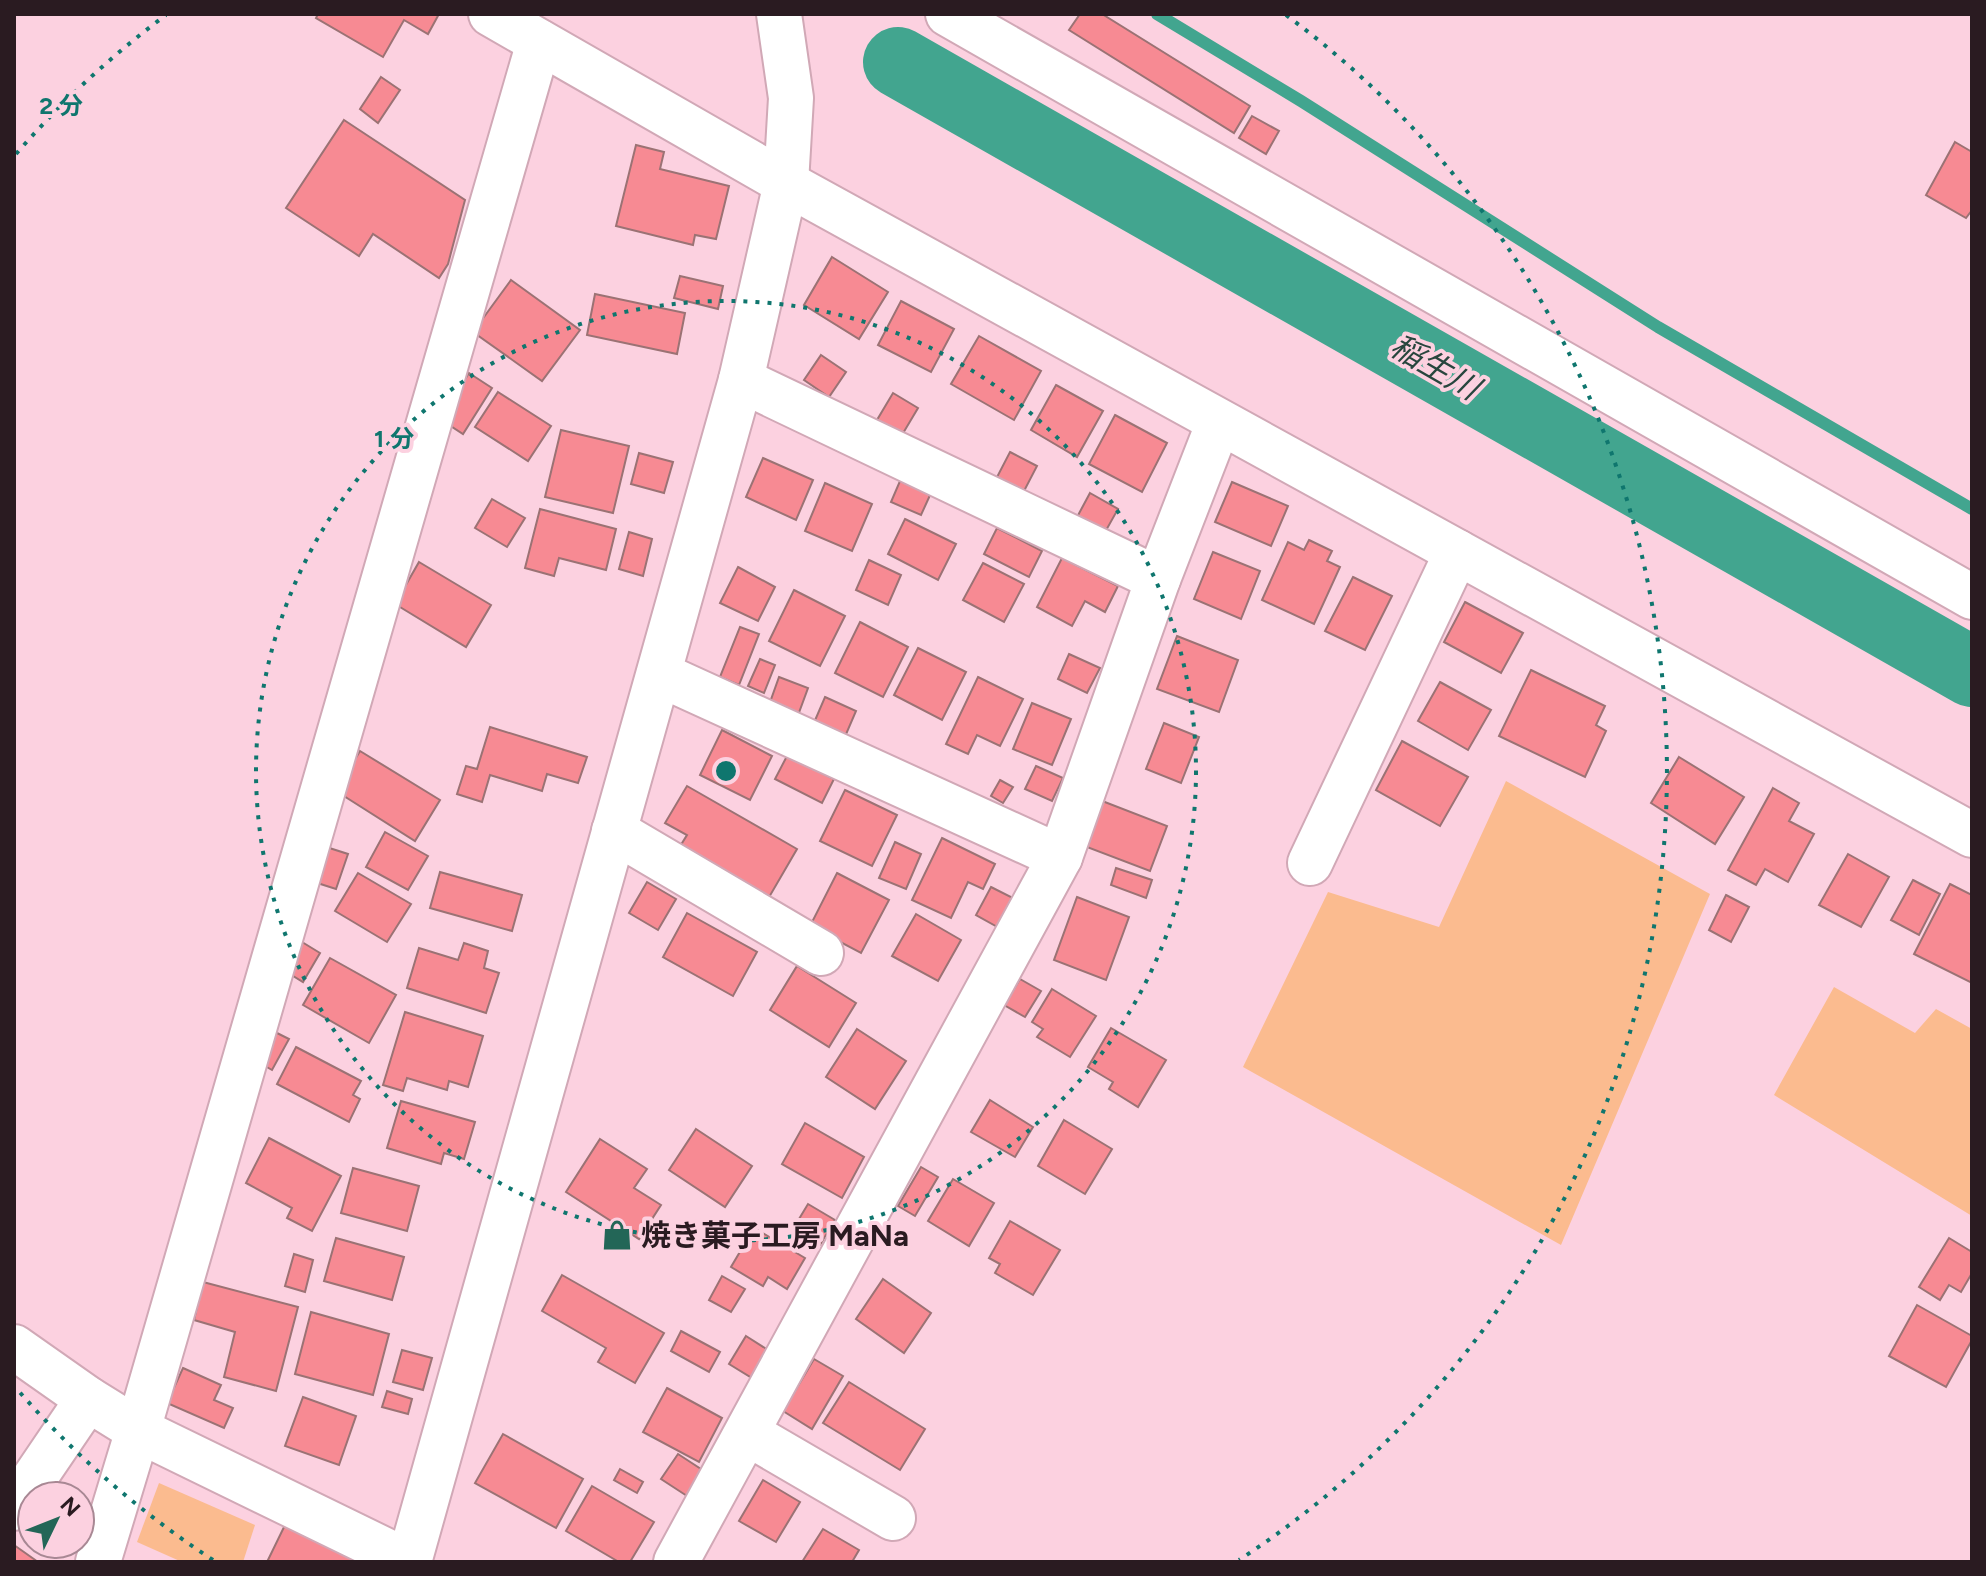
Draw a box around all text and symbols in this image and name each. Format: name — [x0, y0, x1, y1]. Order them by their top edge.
text: 2 分 — [39, 91, 83, 120]
water label: 稲生川 — [1384, 327, 1489, 409]
text: 1 分 — [374, 424, 414, 453]
centre of rings — [712, 757, 740, 785]
place label: 焼き菓子工房 MaNa — [641, 1217, 909, 1254]
shop icon: 焼き菓子工房 MaNa — [600, 1218, 634, 1252]
north arrow — [16, 1480, 96, 1560]
text: N — [55, 1491, 86, 1522]

